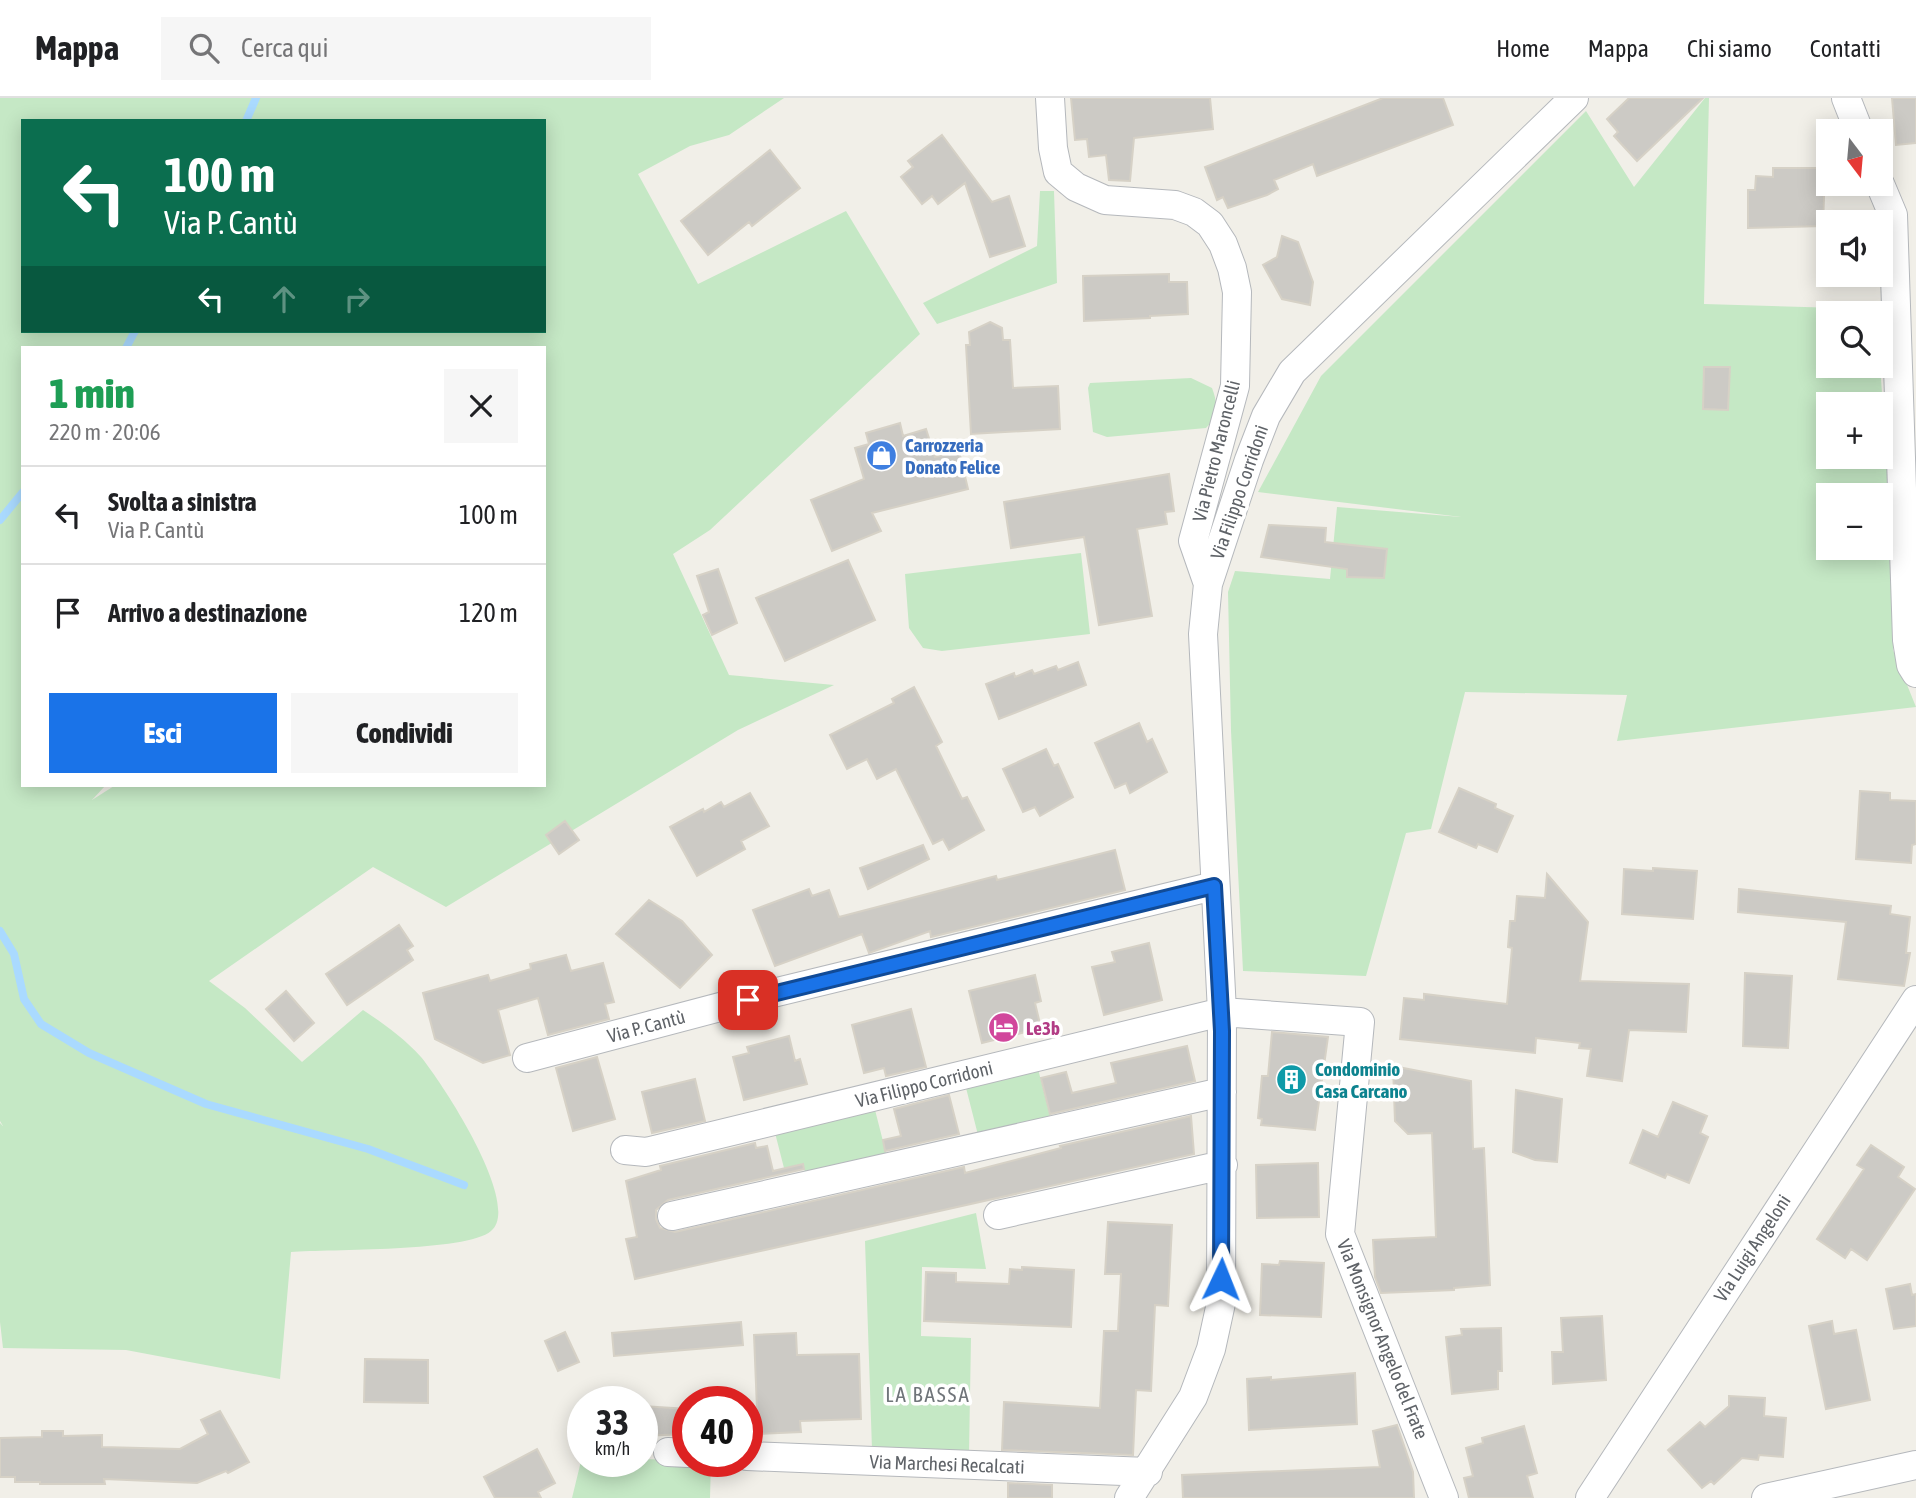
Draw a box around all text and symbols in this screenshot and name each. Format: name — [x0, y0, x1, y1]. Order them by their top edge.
search box — [161, 17, 651, 80]
text: Mappa — [35, 29, 119, 67]
icon: search — [185, 29, 223, 67]
text: Cerca qui — [241, 33, 328, 63]
text: Home — [1496, 35, 1550, 62]
text: Mappa — [1588, 35, 1649, 62]
text: Chi siamo — [1687, 35, 1772, 62]
text: Contatti — [1810, 35, 1881, 62]
north arrow — [1816, 119, 1894, 196]
map controls — [1816, 119, 1893, 560]
text: 100 m — [164, 146, 275, 202]
icon: left — [49, 147, 140, 238]
text: Via P. Cantù — [164, 204, 298, 241]
button: sound — [1816, 210, 1893, 287]
icon: left — [192, 280, 230, 318]
icon: ahead — [265, 280, 303, 318]
icon: right — [338, 280, 376, 318]
button: search — [1816, 301, 1893, 378]
text: 1 min — [49, 369, 135, 417]
button: close — [444, 369, 518, 443]
street label: Via Pietro Maroncelli — [1188, 378, 1244, 524]
button: + — [1816, 392, 1893, 469]
text: 220 m · 20:06 — [49, 419, 161, 445]
street label: Via Filippo Corridoni — [1206, 422, 1272, 562]
place label: Carrozzeria Donato Felice — [905, 434, 1001, 478]
shop icon: Carrozzeria Donato Felice — [865, 439, 899, 473]
button: − — [1816, 483, 1893, 560]
text: Svolta a sinistra — [108, 487, 257, 517]
icon: left — [49, 496, 87, 534]
text: 100 m — [459, 500, 518, 530]
text: Via P. Cantù — [108, 517, 204, 543]
icon: arrive — [49, 594, 87, 632]
text: Arrivo a destinazione — [108, 598, 307, 628]
text: 120 m — [459, 598, 518, 628]
button: Esci — [49, 693, 277, 773]
button: Condividi — [291, 693, 518, 773]
pin — [718, 970, 778, 1030]
icon: arrive — [729, 981, 767, 1019]
street label: Via P. Cantù — [605, 1005, 687, 1047]
hotel icon: Le3b — [986, 1011, 1020, 1045]
place label: Le3b — [1026, 1017, 1060, 1039]
street label: Via Filippo Corridoni — [853, 1056, 995, 1112]
place label: Condominio Casa Carcano — [1315, 1058, 1408, 1102]
building icon: Condominio Casa Carcano — [1275, 1063, 1309, 1097]
street label: Via Luigi Angeloni — [1709, 1190, 1795, 1306]
street label: Via Monsignor Angelo del Frate — [1333, 1236, 1433, 1442]
position arrow — [1184, 1242, 1258, 1316]
district label: LA BASSA — [885, 1382, 971, 1406]
speed limit sign: 40 — [672, 1386, 763, 1477]
text: 33 — [596, 1402, 629, 1442]
text: km/h — [595, 1438, 630, 1459]
street label: Via Marchesi Recalcati — [869, 1450, 1025, 1478]

